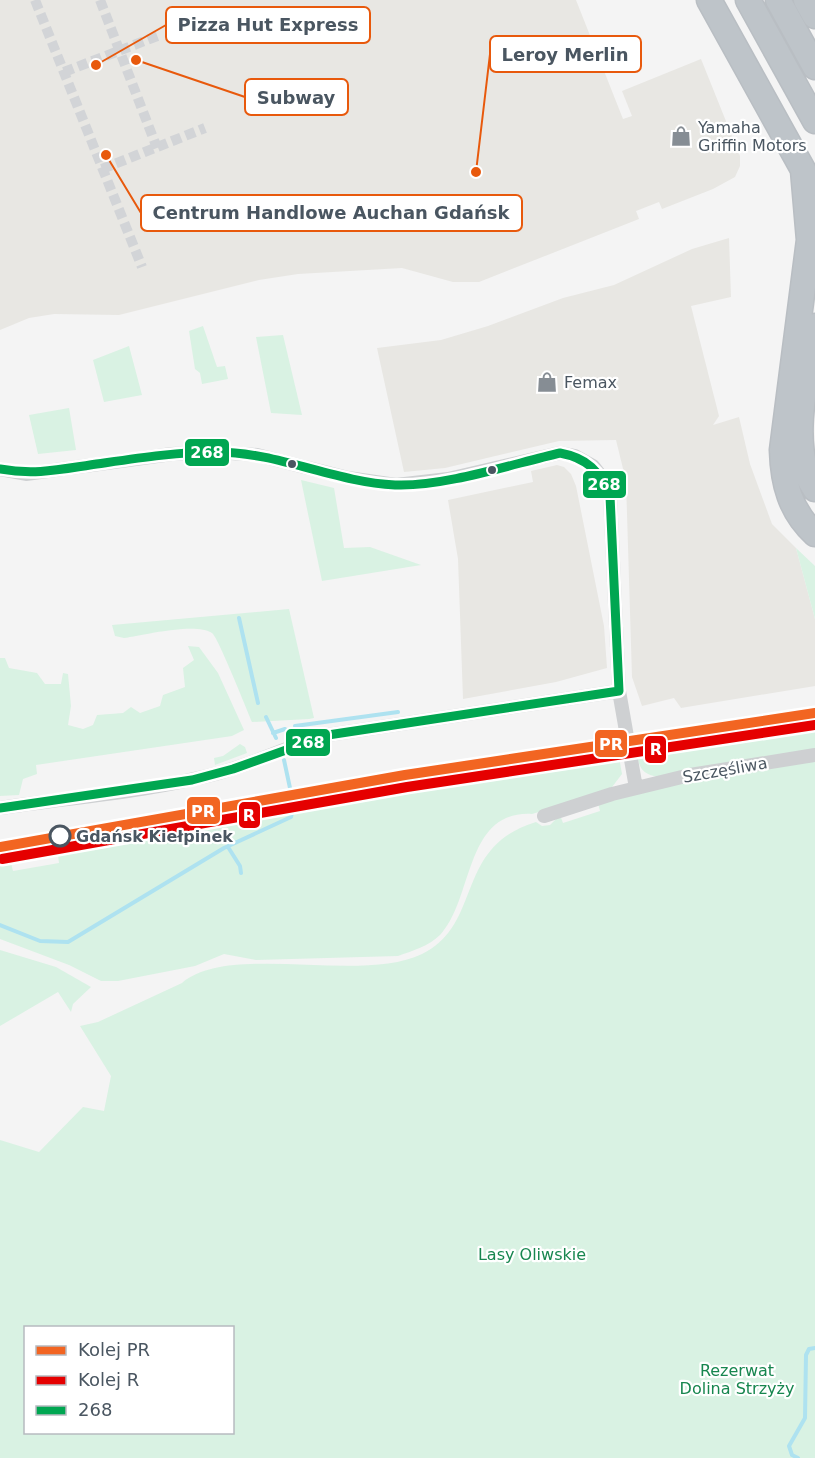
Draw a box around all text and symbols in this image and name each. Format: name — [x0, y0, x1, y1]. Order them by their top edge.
callout: Pizza Hut Express — [166, 7, 370, 43]
text: Pizza Hut Express — [178, 14, 358, 35]
callout: Leroy Merlin — [490, 36, 641, 72]
text: Leroy Merlin — [501, 44, 629, 65]
callout: Subway — [245, 79, 348, 115]
text: Subway — [257, 87, 336, 108]
place label: Yamaha Griffin Motors — [697, 118, 807, 155]
shop icon: Yamaha Griffin Motors — [669, 124, 693, 148]
callout: Centrum Handlowe Auchan Gdańsk — [141, 195, 522, 231]
text: Centrum Handlowe Auchan Gdańsk — [153, 202, 510, 223]
shop icon: Femax — [535, 370, 559, 394]
place label: Femax — [564, 373, 617, 392]
line badge: 268 — [184, 438, 230, 467]
text: 268 — [190, 443, 224, 462]
unlabelled marker — [286, 458, 298, 470]
unlabelled marker — [486, 464, 498, 476]
line badge: 268 — [582, 470, 627, 499]
text: 268 — [587, 475, 621, 494]
line badge: 268 — [285, 728, 331, 757]
line badge: PR — [594, 729, 628, 758]
text: 268 — [291, 733, 325, 752]
text: PR — [599, 735, 623, 754]
line badge: R — [644, 735, 667, 764]
text: R — [650, 740, 662, 759]
street label: Szczęśliwa — [681, 753, 769, 787]
line badge: PR — [186, 796, 221, 825]
line badge: R — [238, 801, 261, 829]
text: PR — [191, 802, 215, 821]
text: R — [243, 806, 255, 825]
marker: Gdańsk Kiełpinek — [49, 825, 71, 847]
place label: Gdańsk Kiełpinek — [76, 827, 233, 846]
park label: Lasy Oliwskie — [478, 1245, 586, 1264]
legend — [24, 1326, 234, 1434]
text: Kolej PR — [78, 1339, 150, 1360]
park label: Rezerwat Dolina Strzyży — [680, 1361, 794, 1398]
text: Kolej R — [78, 1369, 139, 1390]
text: 268 — [78, 1399, 112, 1420]

